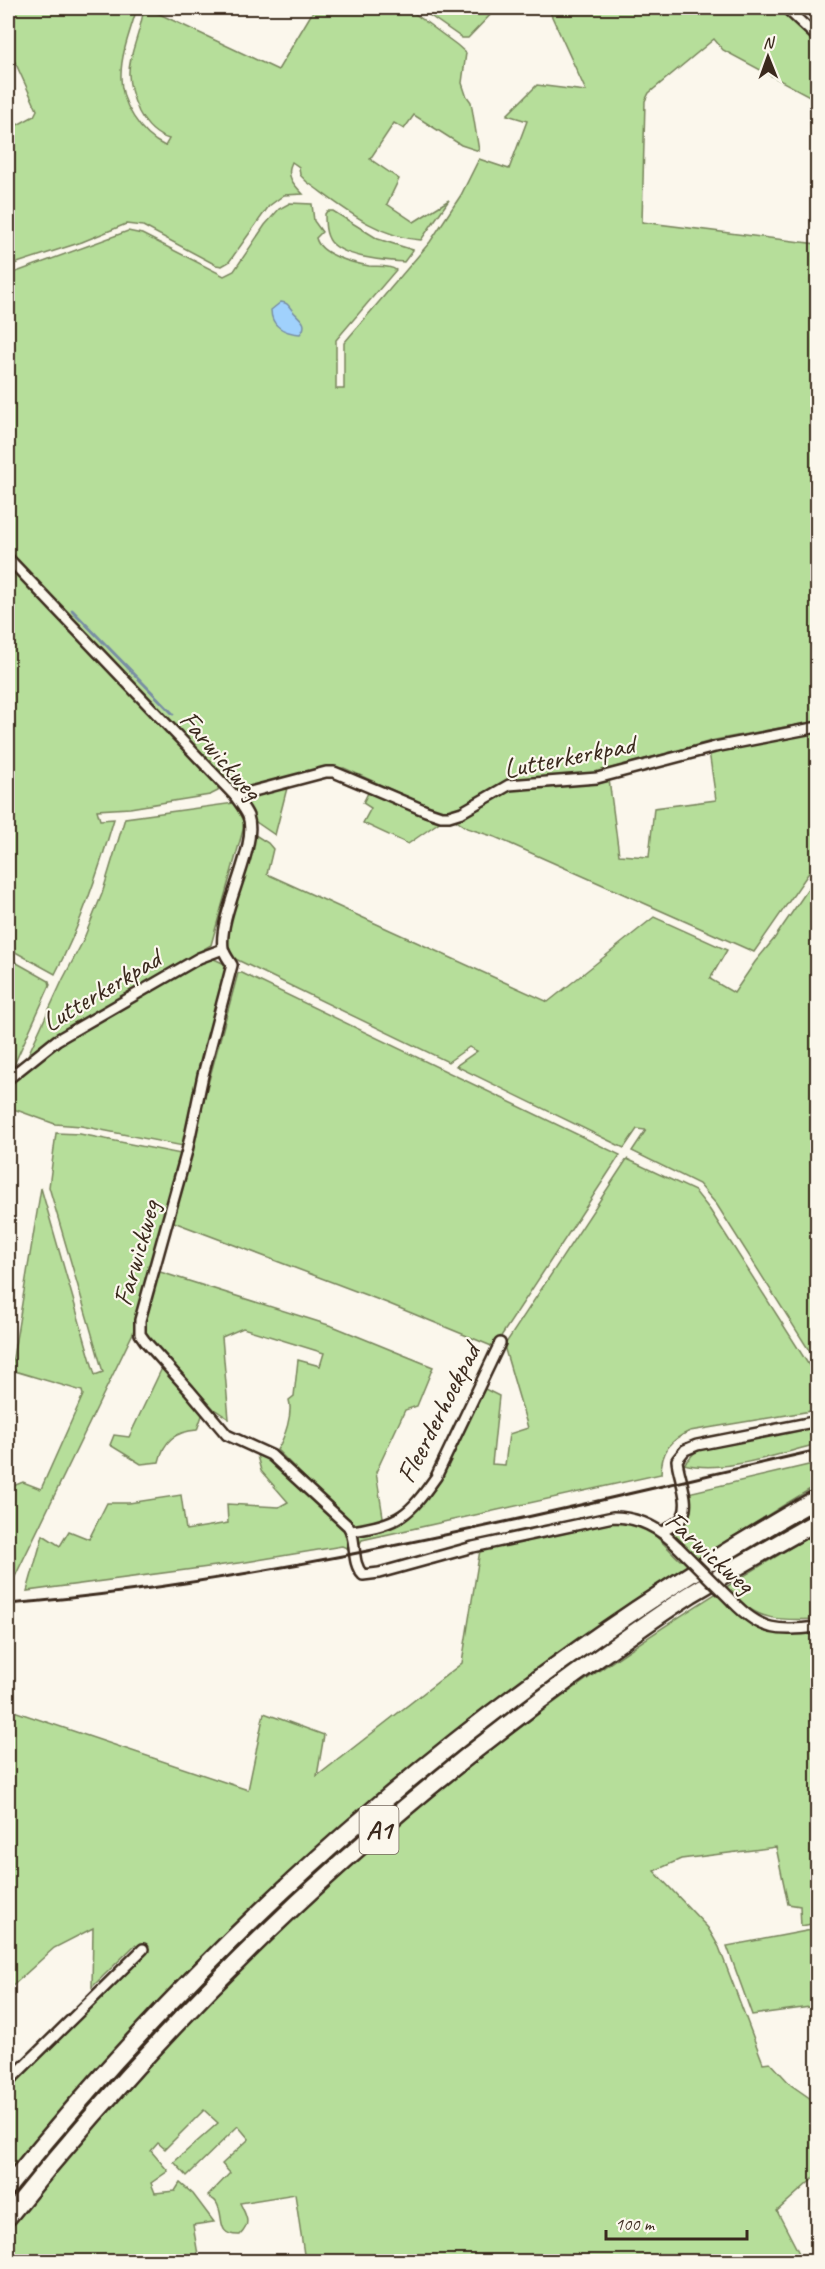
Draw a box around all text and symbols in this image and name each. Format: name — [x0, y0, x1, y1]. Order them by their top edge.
north arrow — [738, 27, 798, 87]
text: N — [763, 33, 776, 53]
street label: Farwickweg — [172, 703, 271, 809]
street label: Lutterkerkpad — [501, 725, 641, 786]
street label: Lutterkerkpad — [35, 939, 170, 1039]
street label: Farwickweg — [104, 1194, 168, 1310]
street label: Fleerderhoekpad — [388, 1334, 490, 1488]
street label: Farwickweg — [658, 1503, 763, 1603]
road number: A1 — [360, 1806, 398, 1854]
scale bar — [606, 2203, 747, 2241]
text: 100 m — [615, 2213, 656, 2235]

